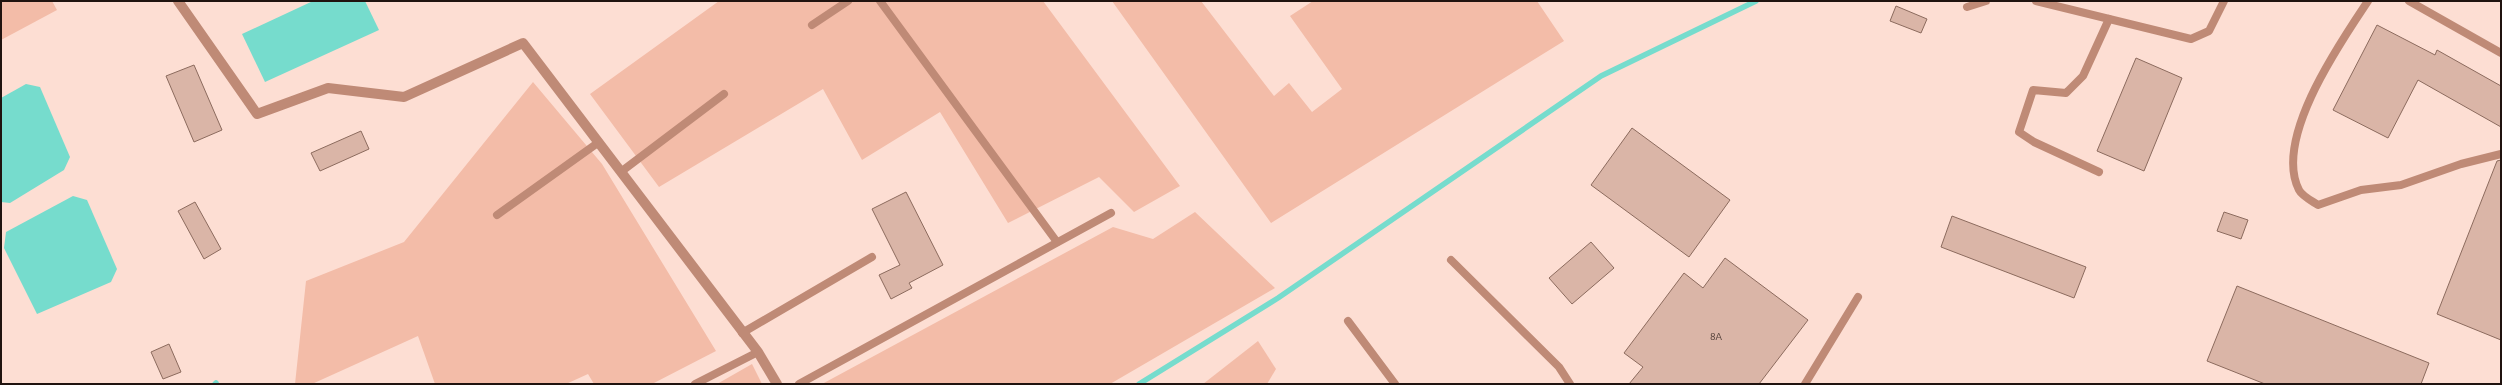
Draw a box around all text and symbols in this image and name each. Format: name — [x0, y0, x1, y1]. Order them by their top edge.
house number: 8А — [1710, 331, 1723, 342]

